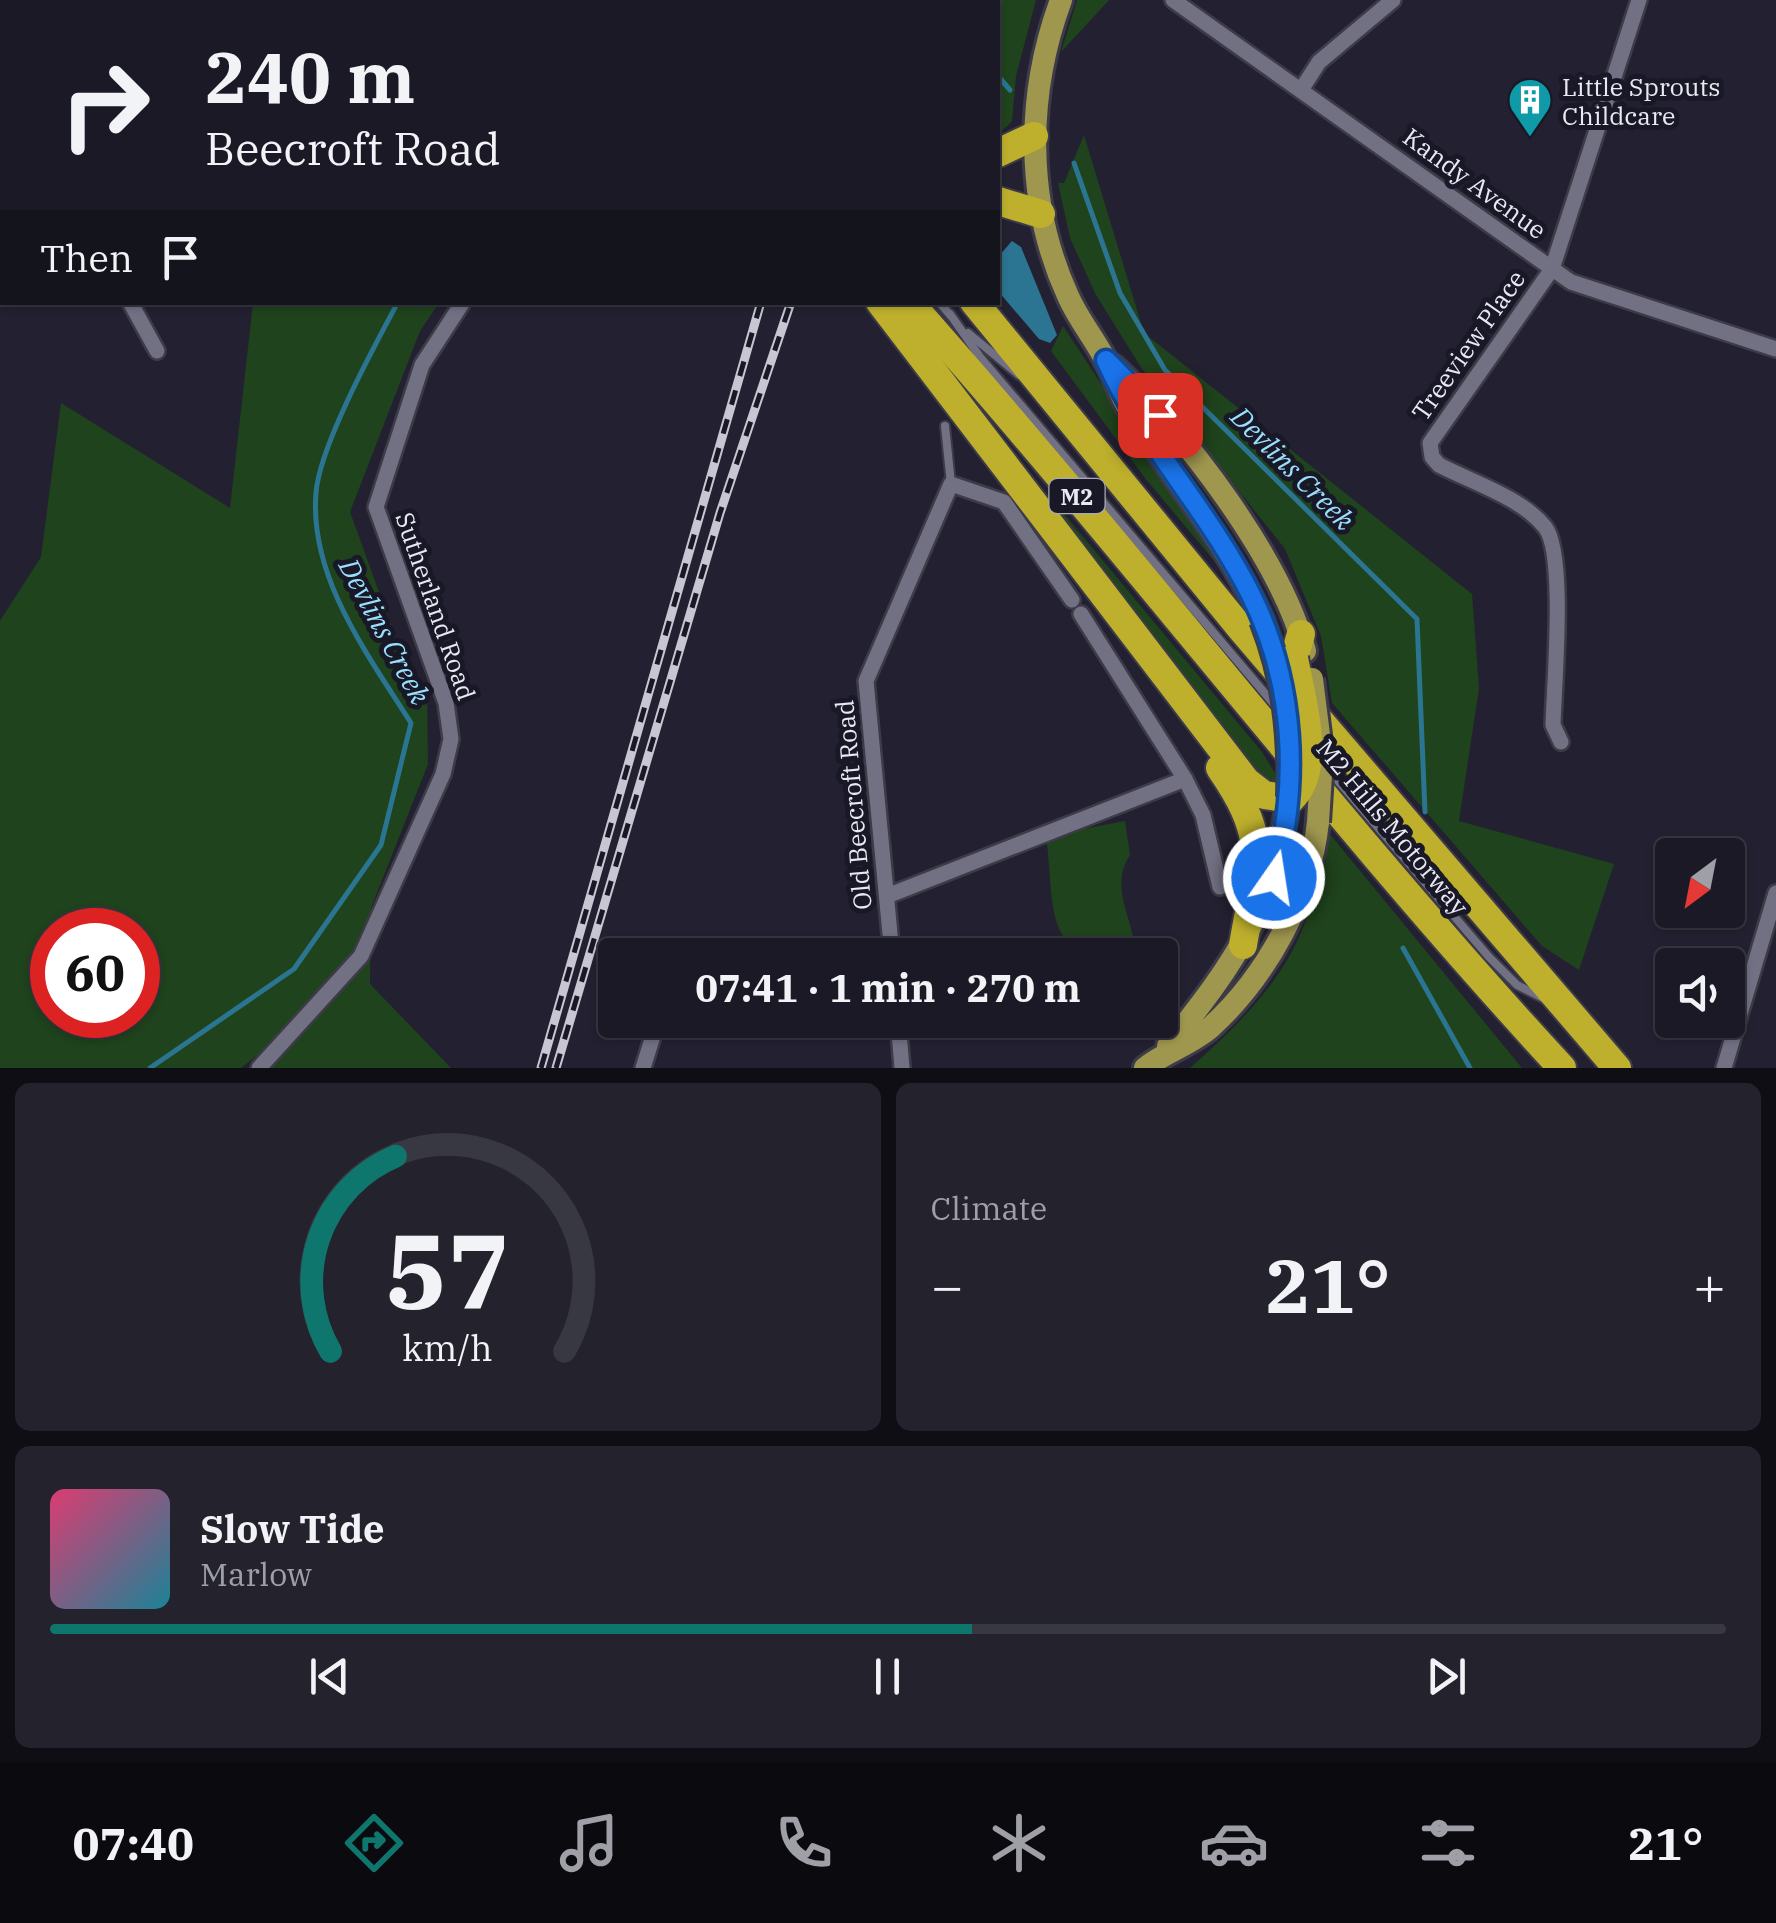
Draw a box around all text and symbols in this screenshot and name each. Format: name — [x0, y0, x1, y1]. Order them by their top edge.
text: 240 m — [205, 31, 415, 122]
icon: right — [40, 40, 170, 170]
place label: Little Sprouts Childcare — [1562, 70, 1720, 132]
building icon: Little Sprouts Childcare — [1507, 77, 1553, 138]
text: Beecroft Road — [205, 119, 501, 177]
street label: Kandy Avenue — [1397, 120, 1553, 246]
icon: arrive — [153, 230, 208, 285]
text: Then — [40, 233, 133, 282]
street label: Treeview Place — [1404, 263, 1532, 427]
pin — [1118, 373, 1203, 458]
icon: arrive — [1133, 388, 1188, 443]
water label: Devlins Creek — [1223, 398, 1363, 538]
road number: M2 — [1050, 479, 1104, 513]
street label: Sutherland Road — [388, 508, 484, 704]
water label: Devlins Creek — [331, 551, 439, 711]
street label: Old Beecroft Road — [827, 699, 879, 911]
street label: M2 Hills Motorway — [1310, 732, 1477, 922]
position arrow — [1222, 826, 1326, 930]
north arrow — [1655, 838, 1745, 928]
map controls — [1655, 838, 1745, 1038]
speed limit sign: 60 — [30, 908, 160, 1038]
button: sound — [1655, 948, 1745, 1038]
text: 07:41 · 1 min · 270 m — [695, 963, 1081, 1012]
text: Climate — [931, 1187, 1047, 1229]
text: 57 — [385, 1202, 510, 1338]
text: 21° — [1266, 1236, 1391, 1334]
text: − — [931, 1250, 964, 1321]
text: + — [1693, 1250, 1726, 1321]
text: km/h — [403, 1324, 493, 1371]
text: Slow Tide — [200, 1504, 385, 1553]
text: Marlow — [200, 1553, 312, 1595]
icon: previous — [302, 1649, 357, 1704]
icon: pause — [860, 1649, 915, 1704]
icon: next — [1419, 1649, 1474, 1704]
icon: directions — [339, 1808, 409, 1878]
icon: music — [554, 1808, 624, 1878]
icon: phone — [769, 1808, 839, 1878]
icon: climate — [984, 1808, 1054, 1878]
icon: car — [1199, 1808, 1269, 1878]
icon: filters — [1413, 1808, 1483, 1878]
text: 07:40 — [72, 1814, 194, 1872]
text: 21° — [1628, 1814, 1703, 1872]

